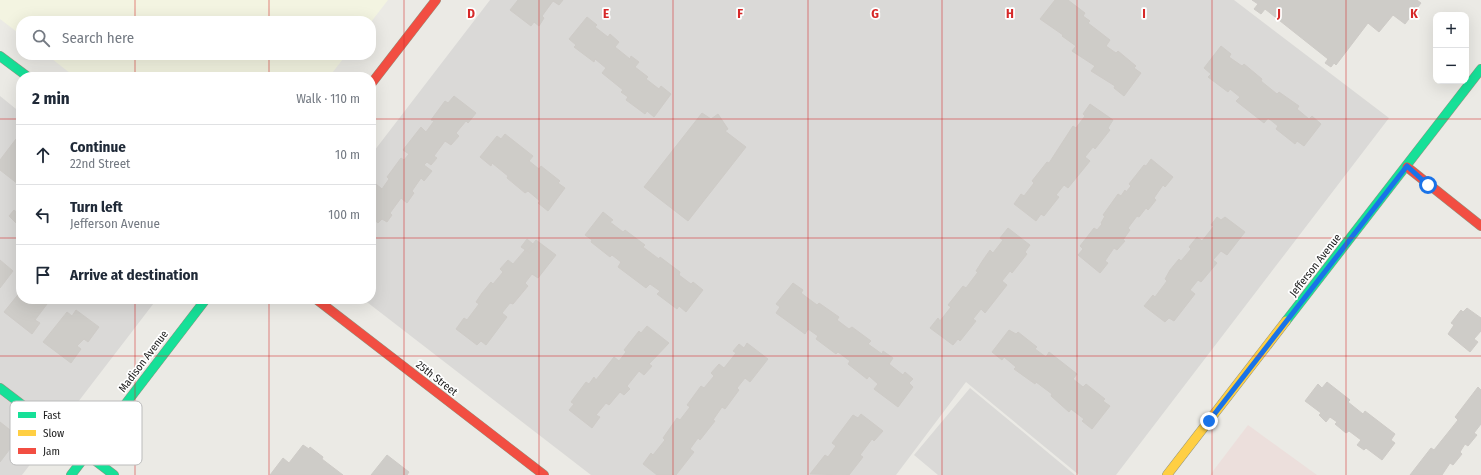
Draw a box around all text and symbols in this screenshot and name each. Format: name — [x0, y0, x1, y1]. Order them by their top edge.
text: D — [467, 6, 475, 21]
text: E — [603, 6, 609, 21]
text: F — [737, 6, 743, 21]
text: G — [871, 6, 879, 21]
text: H — [1006, 6, 1014, 21]
text: I — [1142, 6, 1146, 21]
text: J — [1276, 6, 1281, 21]
text: K — [1410, 6, 1418, 21]
map controls — [1433, 12, 1469, 84]
button: + — [1433, 12, 1469, 48]
search box — [16, 16, 376, 60]
icon: search — [30, 27, 52, 49]
text: Search here — [62, 29, 134, 47]
button: − — [1433, 48, 1469, 84]
text: 2 min — [32, 88, 70, 109]
text: Walk · 110 m — [296, 91, 360, 106]
text: Continue — [70, 138, 126, 156]
icon: ahead — [32, 144, 54, 166]
text: 10 m — [335, 147, 360, 162]
text: 22nd Street — [70, 156, 130, 171]
route start — [1419, 176, 1437, 194]
text: Turn left — [70, 198, 123, 216]
icon: left — [32, 204, 54, 226]
text: 100 m — [328, 207, 360, 222]
text: Jefferson Avenue — [70, 216, 160, 231]
street label: Jefferson Avenue — [1287, 231, 1344, 299]
icon: arrive — [32, 264, 54, 286]
text: Arrive at destination — [70, 266, 198, 284]
street label: Madison Avenue — [116, 328, 171, 395]
street label: 25th Street — [413, 358, 460, 399]
legend — [10, 401, 142, 465]
text: Fast — [43, 409, 61, 422]
route end — [1200, 412, 1218, 430]
text: Slow — [43, 427, 64, 440]
text: Jam — [43, 445, 60, 458]

